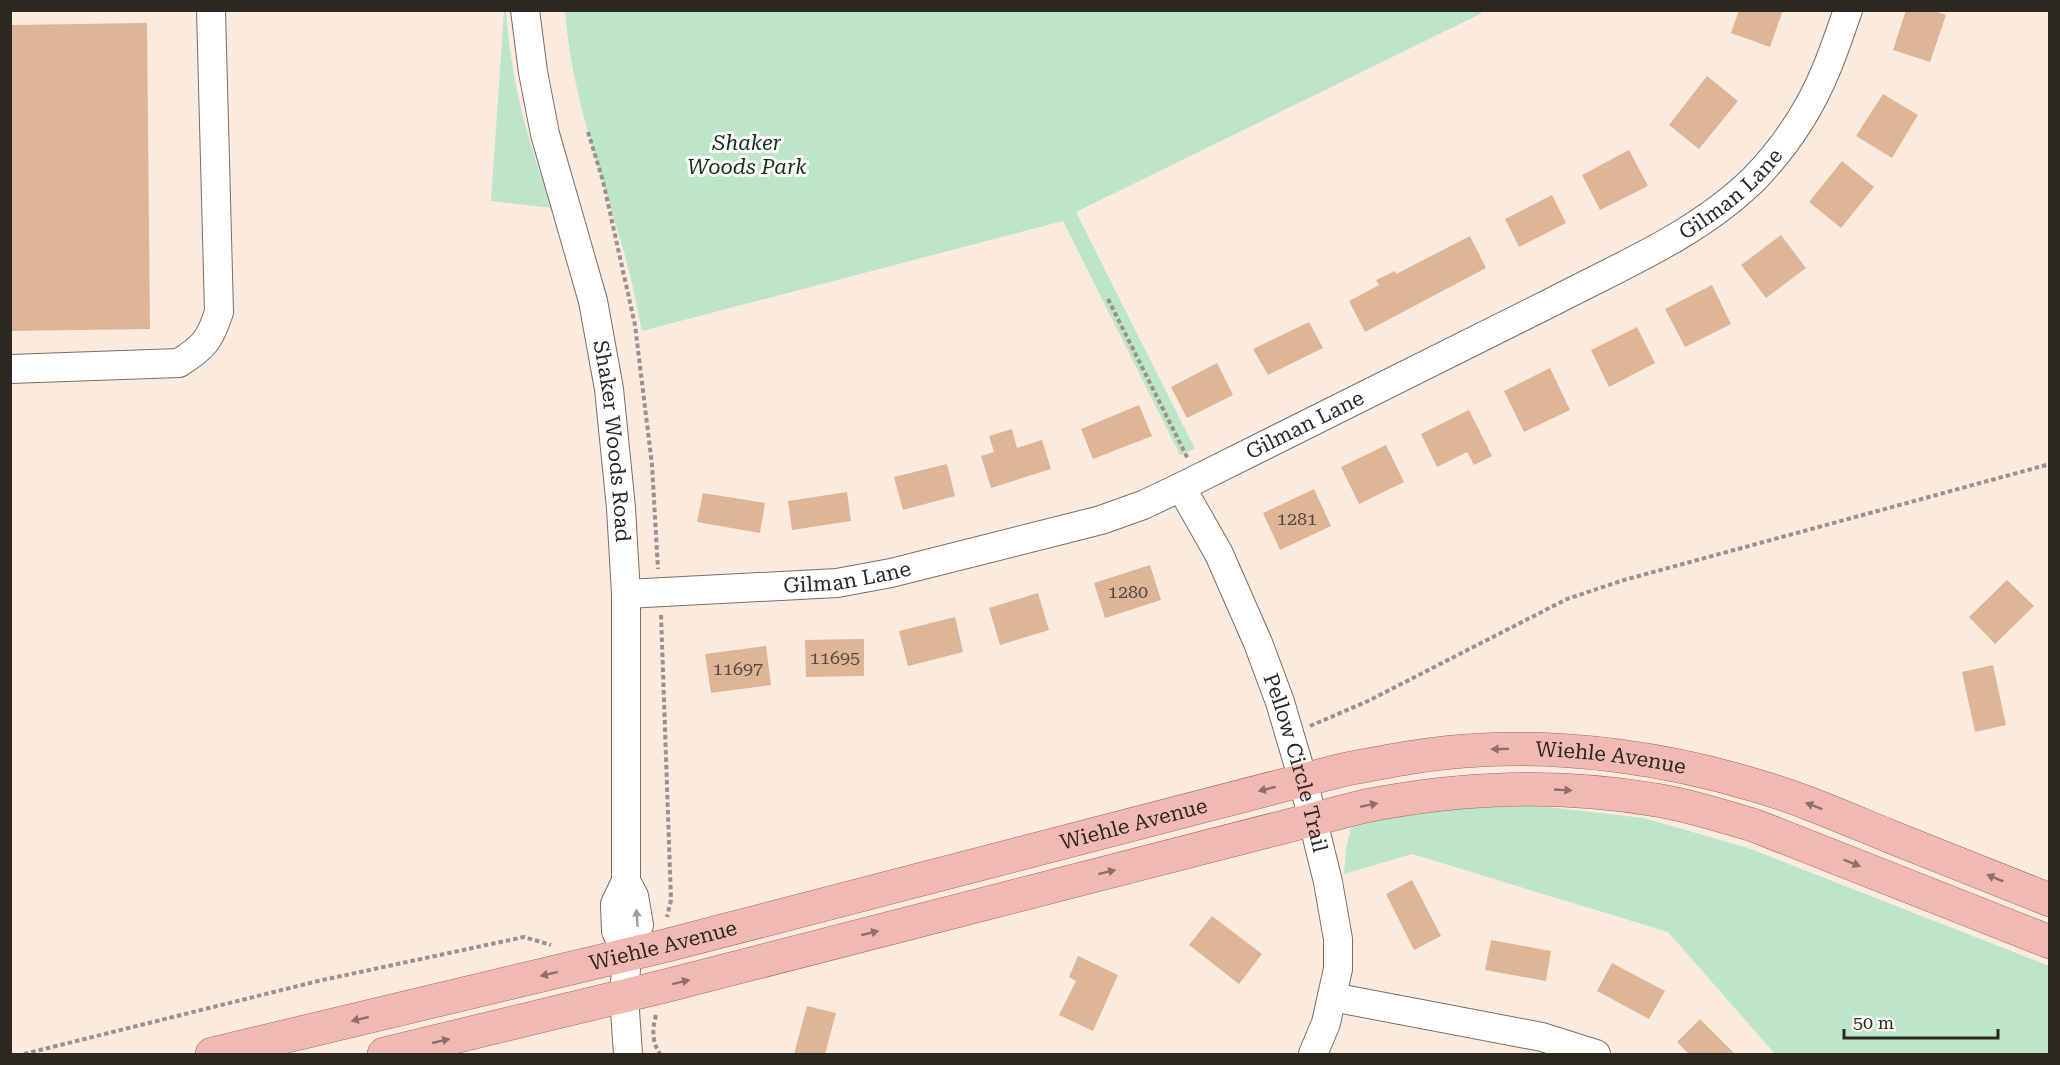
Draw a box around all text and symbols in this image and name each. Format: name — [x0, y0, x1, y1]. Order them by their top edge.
park label: Shaker Woods Park — [687, 131, 807, 179]
street label: Gilman Lane — [1675, 144, 1787, 245]
street label: Shaker Woods Road — [588, 338, 635, 543]
street label: Gilman Lane — [1242, 386, 1368, 464]
house number: 1281 — [1277, 508, 1317, 529]
street label: Gilman Lane — [783, 556, 913, 598]
house number: 1280 — [1108, 581, 1148, 602]
house number: 11695 — [810, 647, 860, 668]
house number: 11697 — [713, 658, 763, 679]
street label: Pellow Circle Trail — [1258, 670, 1332, 855]
street label: Wiehle Avenue — [1535, 737, 1688, 779]
one-way arrow — [1491, 744, 1510, 754]
one-way arrow — [1258, 785, 1276, 794]
one-way arrow — [1554, 785, 1573, 794]
street label: Wiehle Avenue — [1057, 793, 1210, 855]
one-way arrow — [1360, 800, 1379, 809]
one-way arrow — [1805, 801, 1823, 810]
one-way arrow — [1843, 859, 1861, 869]
one-way arrow — [1097, 866, 1116, 876]
one-way arrow — [1986, 873, 2004, 882]
one-way arrow — [632, 908, 642, 927]
street label: Wiehle Avenue — [587, 916, 740, 975]
one-way arrow — [861, 928, 879, 937]
one-way arrow — [540, 970, 559, 979]
one-way arrow — [672, 976, 690, 986]
scale bar — [1844, 1002, 1998, 1040]
text: 50 m — [1853, 1012, 1894, 1033]
one-way arrow — [351, 1015, 369, 1025]
one-way arrow — [431, 1036, 450, 1046]

